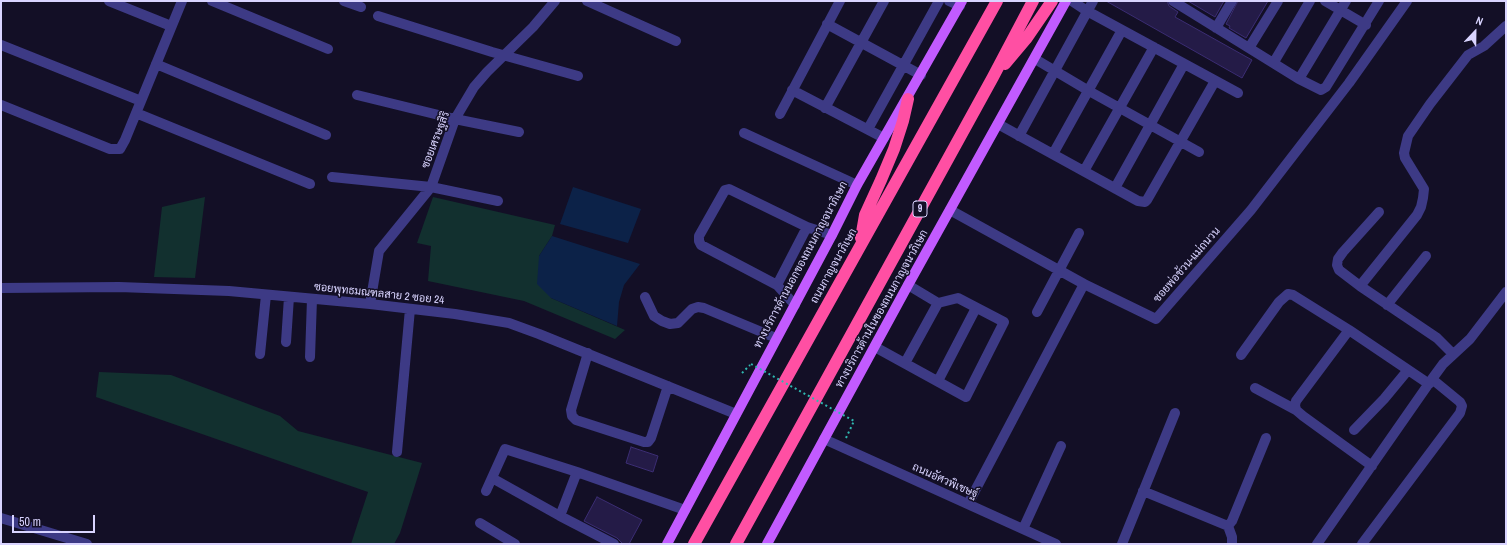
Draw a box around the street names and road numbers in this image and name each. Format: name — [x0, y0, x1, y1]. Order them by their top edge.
street label: ซอยเศรษฐสิริ — [419, 110, 453, 170]
street label: ทางบริการด้านนอกของถนนกาญจนาภิเษก — [751, 179, 851, 351]
road number: 9 — [913, 201, 927, 217]
street label: ซอยพ่อช้วน-แม่ถนวน — [1151, 225, 1223, 305]
street label: ถนนกาญจนาภิเษก — [808, 226, 860, 306]
street label: ทางบริการด้านในของถนนกาญจนาภิเษก — [833, 228, 931, 390]
street label: ซอยพุทธมณฑลสาย 2 ซอย 24 — [313, 281, 445, 307]
street label: ถนนอัศวพิเชษฐ์ — [910, 461, 980, 501]

